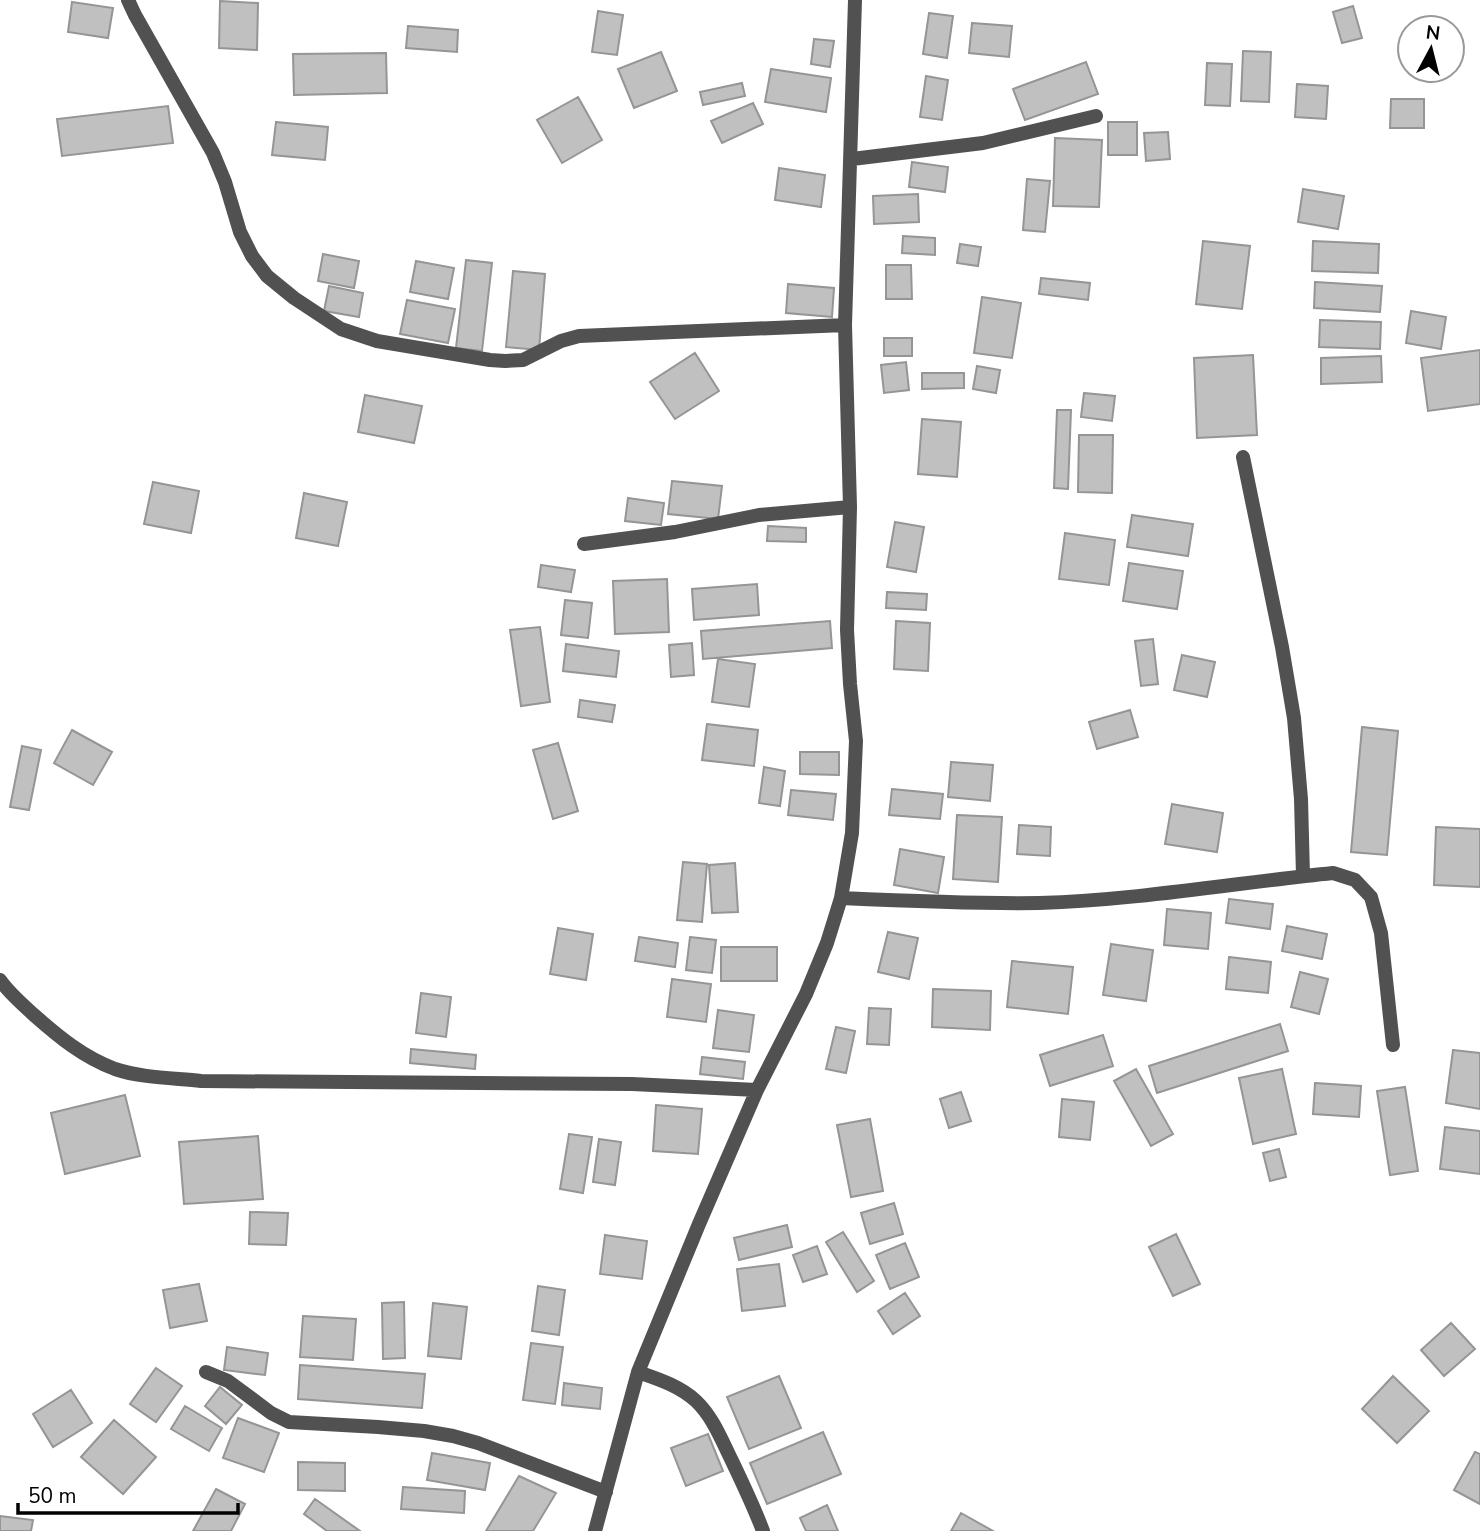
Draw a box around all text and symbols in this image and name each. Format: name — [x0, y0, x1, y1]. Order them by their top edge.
north arrow — [1396, 14, 1466, 84]
text: N — [1424, 19, 1442, 47]
scale bar — [18, 1472, 238, 1516]
text: 50 m — [28, 1482, 77, 1510]

